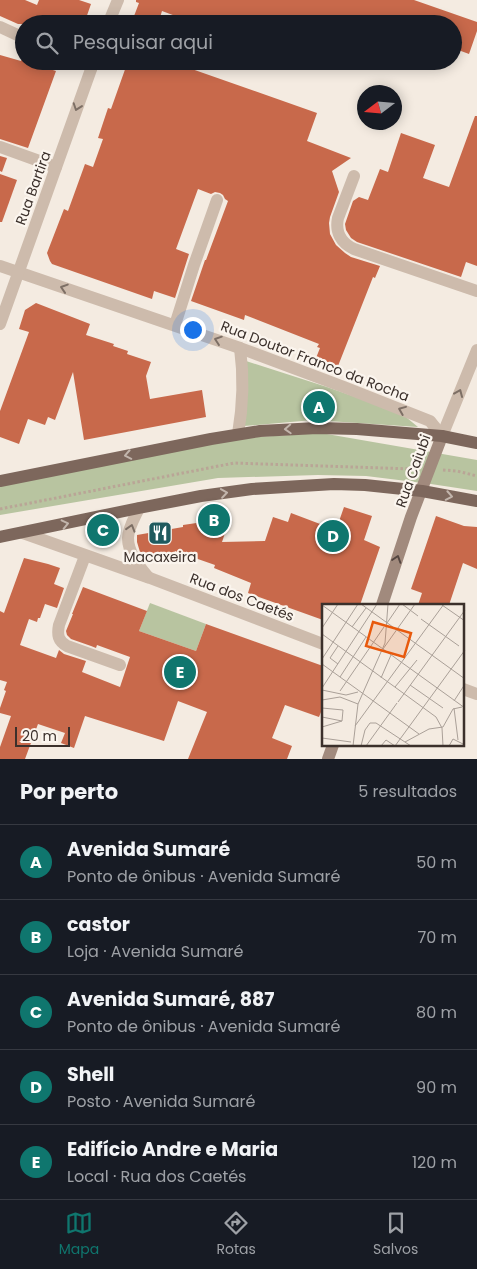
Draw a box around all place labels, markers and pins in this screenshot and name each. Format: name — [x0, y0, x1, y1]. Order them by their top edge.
pin: A — [303, 388, 335, 426]
pin: B — [198, 501, 230, 539]
pin: C — [87, 511, 119, 549]
pin: D — [317, 517, 349, 555]
restaurant icon: Macaxeira — [147, 520, 173, 546]
place label: Macaxeira — [124, 547, 197, 567]
pin: E — [164, 653, 196, 691]

